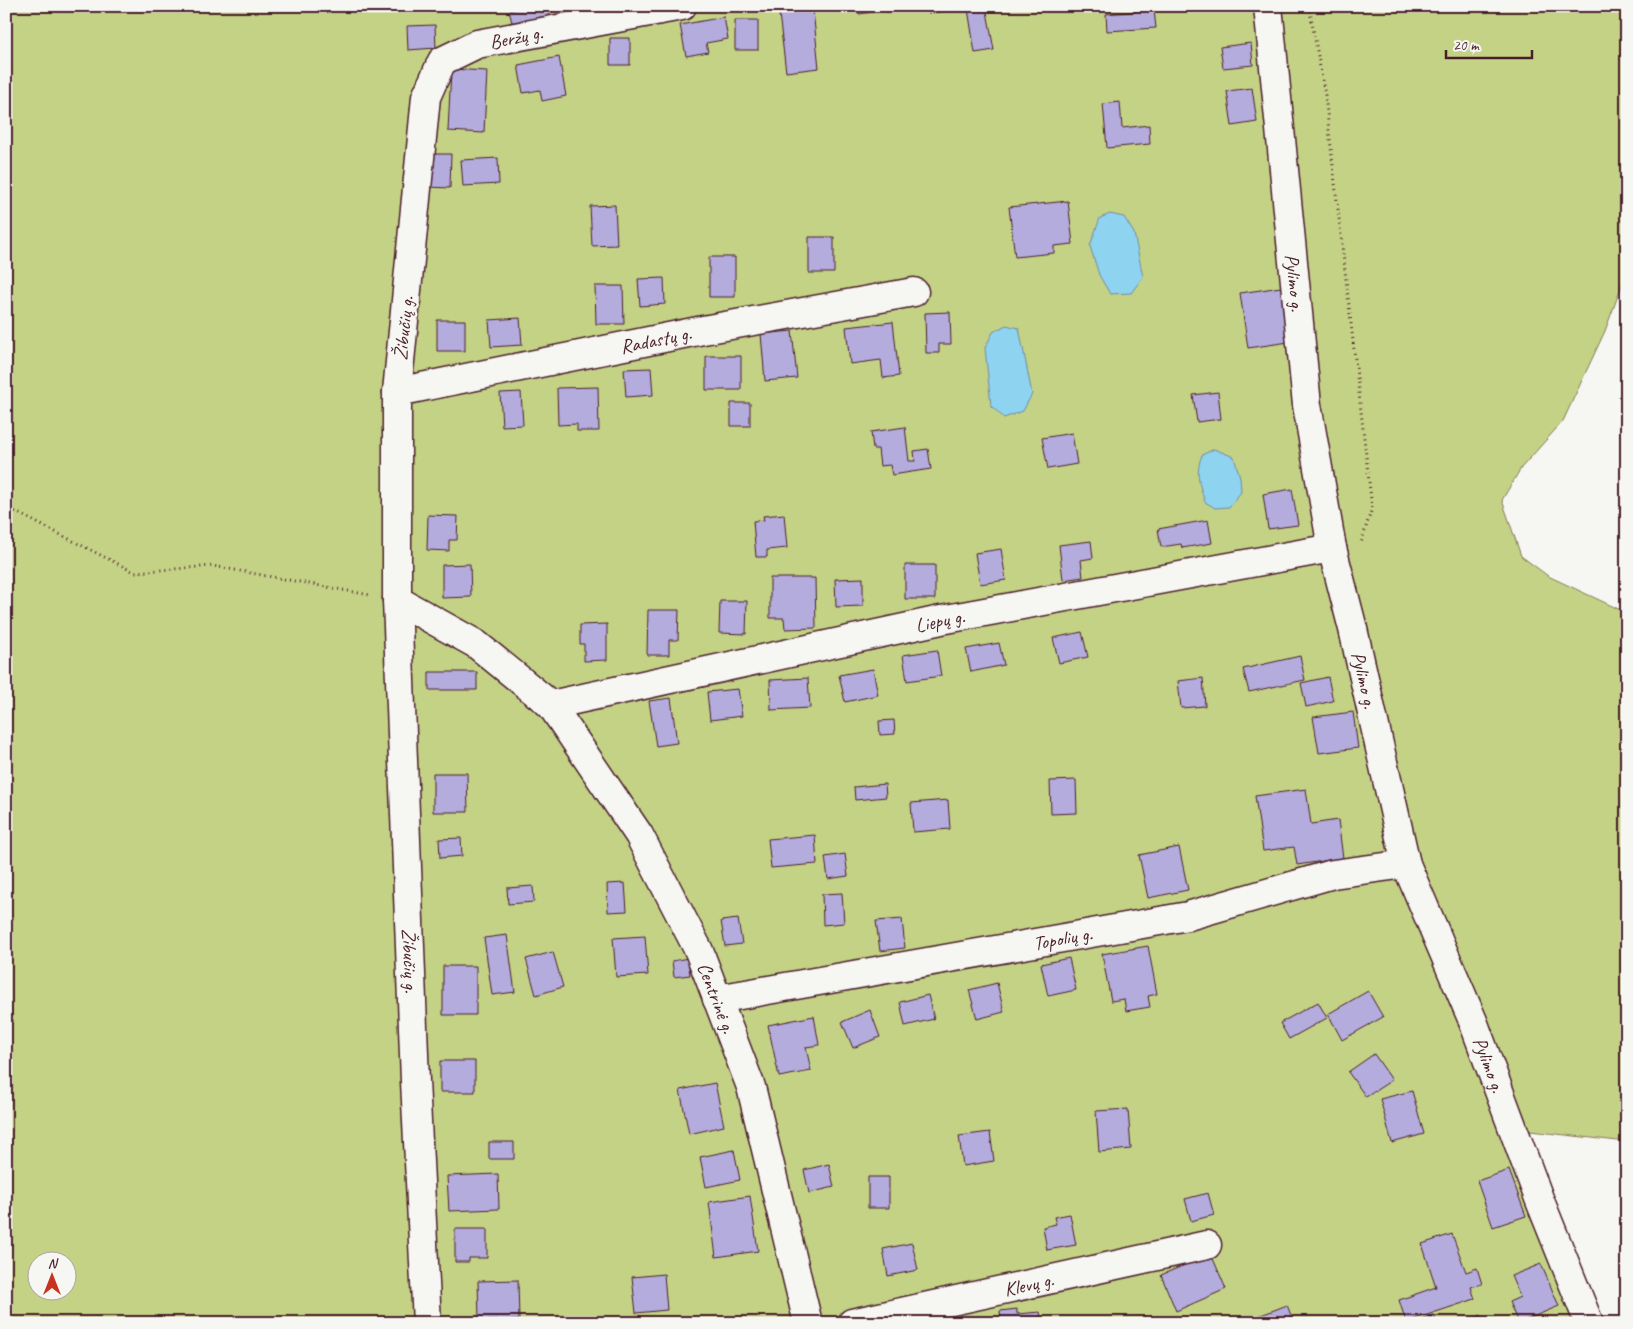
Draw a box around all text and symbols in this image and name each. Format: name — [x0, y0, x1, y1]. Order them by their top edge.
street label: Beržų g. — [487, 20, 545, 55]
scale bar — [1446, 28, 1532, 60]
text: 20 m — [1453, 36, 1480, 55]
street label: Pylimo g. — [1279, 253, 1310, 313]
street label: Žibučių g. — [388, 295, 419, 361]
street label: Radastų g. — [618, 321, 694, 359]
street label: Liepų g. — [913, 604, 967, 638]
street label: Pylimo g. — [1345, 649, 1383, 711]
street label: Topolių g. — [1031, 921, 1094, 956]
street label: Žibučių g. — [396, 928, 424, 993]
street label: Centrinė g. — [692, 959, 741, 1037]
street label: Pylimo g. — [1467, 1034, 1511, 1096]
north arrow — [28, 1252, 78, 1302]
text: N — [48, 1255, 59, 1272]
street label: Klevų g. — [1002, 1267, 1056, 1302]

